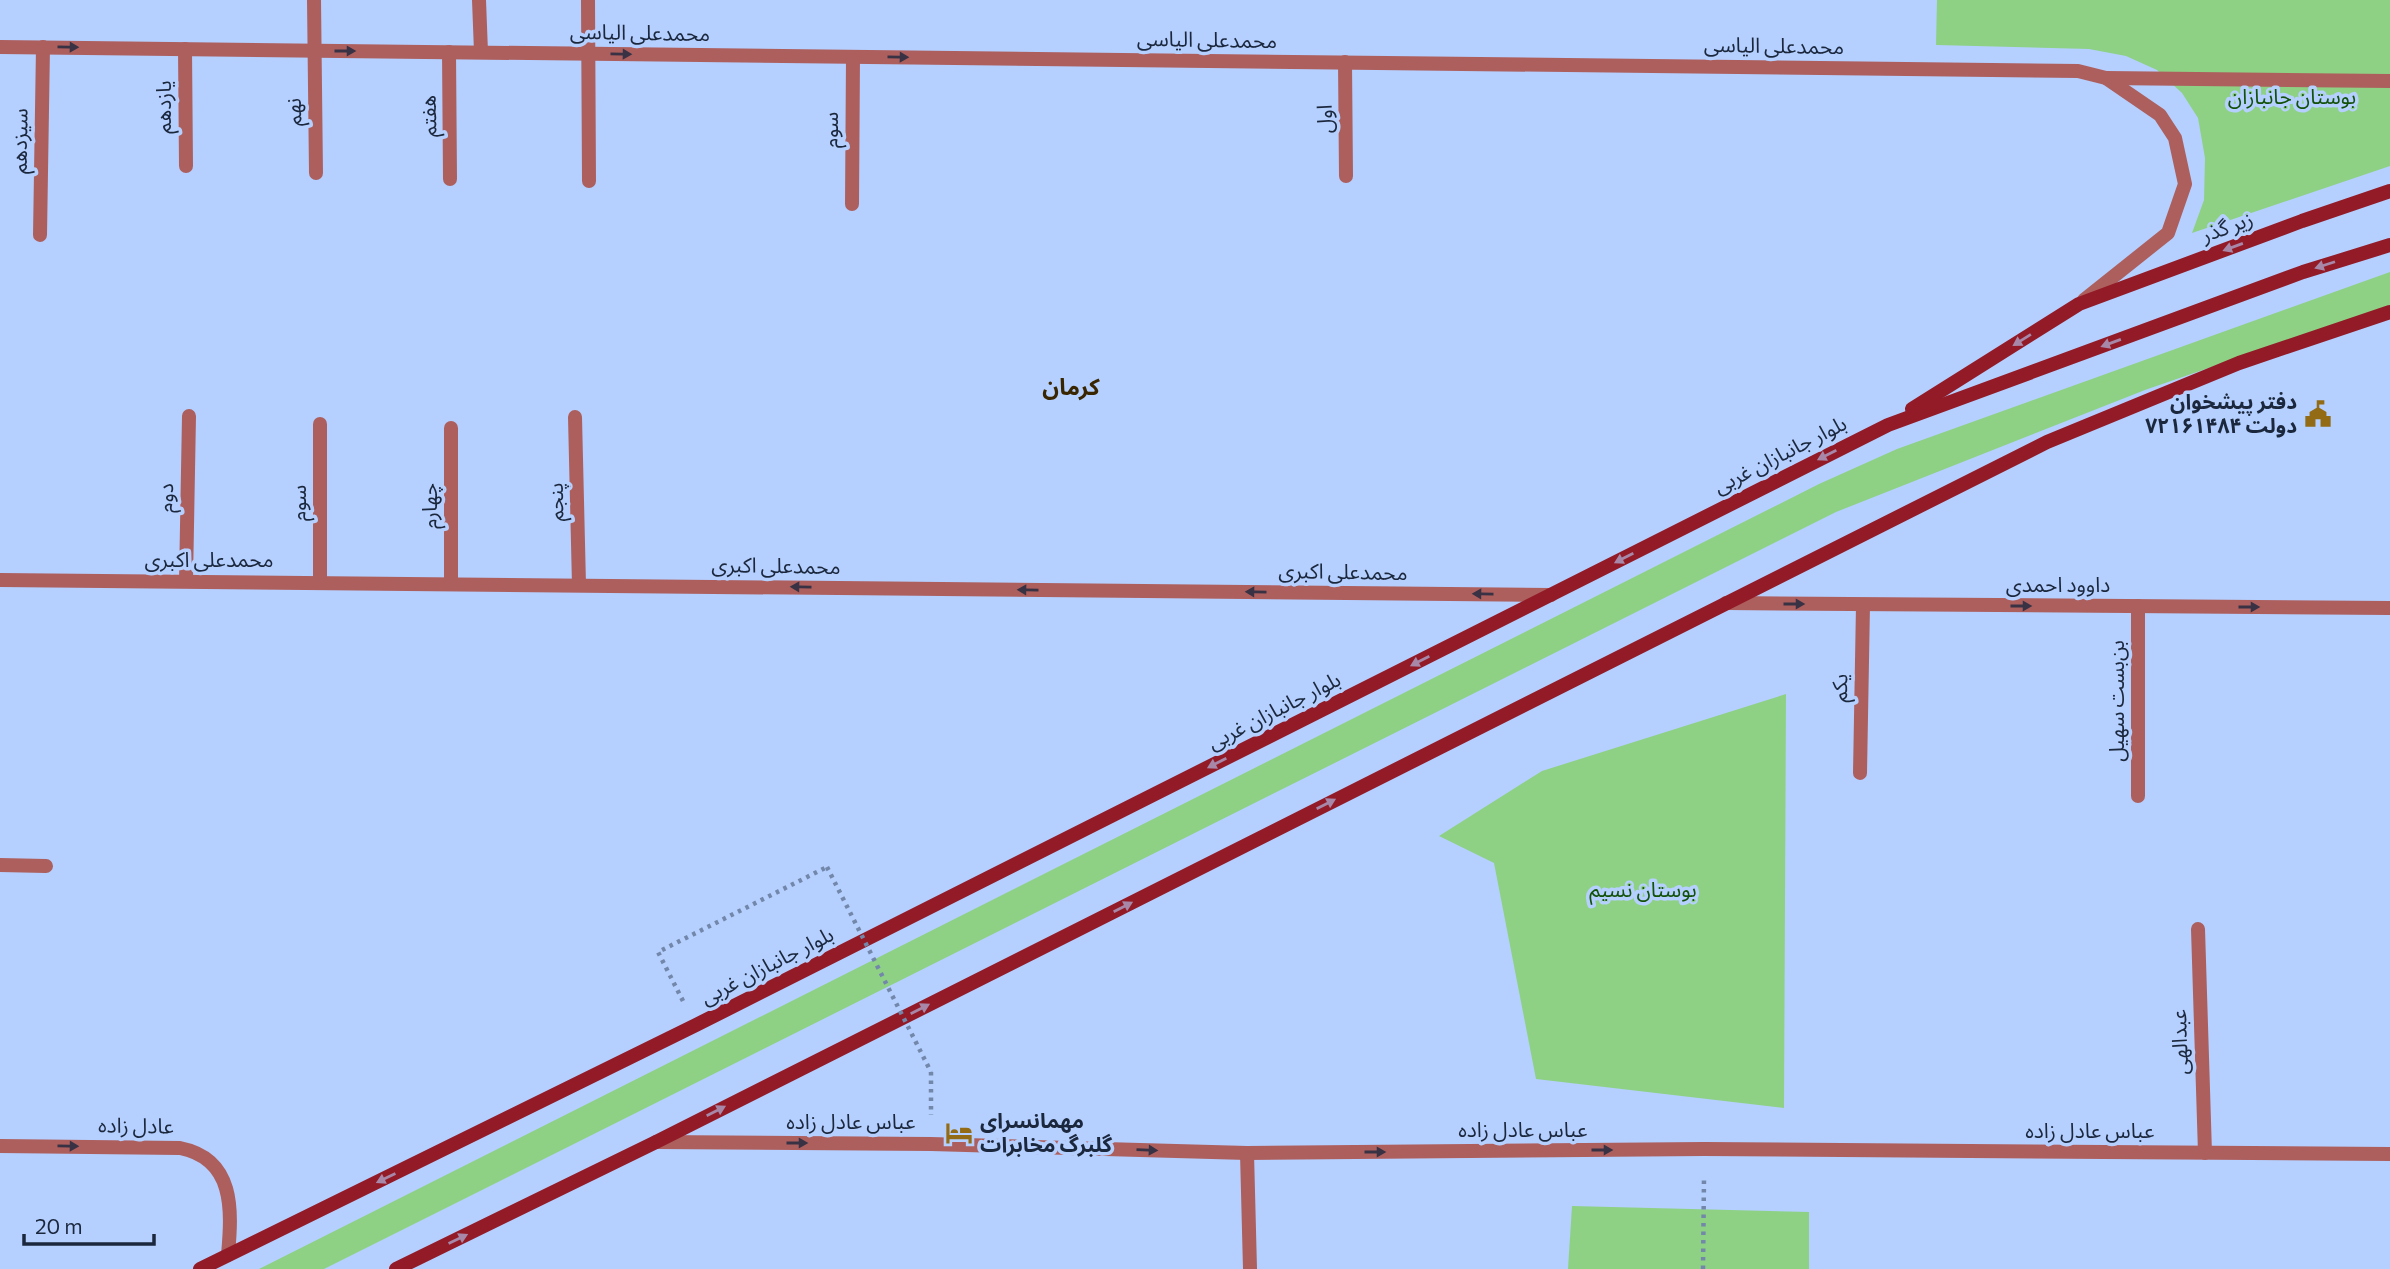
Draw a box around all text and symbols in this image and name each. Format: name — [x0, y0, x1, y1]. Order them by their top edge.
street label: محمدعلی الیاسی — [570, 18, 710, 46]
street label: محمدعلی الیاسی — [1137, 25, 1277, 53]
street label: محمدعلی الیاسی — [1704, 31, 1844, 59]
one-way arrow — [57, 42, 79, 53]
one-way arrow — [334, 45, 356, 57]
one-way arrow — [610, 48, 632, 60]
one-way arrow — [887, 51, 909, 63]
street label: یازدهم — [150, 80, 179, 134]
park label: بوستان جانبازان — [2228, 83, 2356, 109]
street label: هفتم — [415, 95, 444, 137]
street label: نهم — [280, 98, 309, 126]
street label: اول — [1311, 104, 1337, 134]
street label: سیزدهم — [5, 108, 36, 174]
street label: سوم — [817, 112, 847, 148]
street label: زیر گذر — [2196, 205, 2256, 248]
one-way arrow — [2223, 242, 2244, 253]
one-way arrow — [2314, 261, 2335, 271]
one-way arrow — [2012, 334, 2031, 347]
one-way arrow — [2101, 337, 2122, 348]
district label: کرمان — [1042, 372, 1100, 401]
place label: دفتر پیشخوان دولت ۷۲۱۶۱۴۸۴ — [2145, 388, 2297, 438]
public building icon: دفتر پیشخوان دولت ۷۲۱۶۱۴۸۴ — [2303, 399, 2333, 429]
street label: بلوار جانبازان غربی — [1709, 409, 1850, 499]
one-way arrow — [1817, 450, 1837, 461]
street label: پنجم — [542, 482, 571, 522]
street label: دوم — [152, 483, 182, 513]
street label: چهارم — [416, 483, 446, 529]
street label: سوم — [285, 485, 315, 521]
street label: محمدعلی اکبری — [144, 546, 274, 572]
street label: محمدعلی اکبری — [711, 551, 841, 579]
one-way arrow — [1614, 553, 1634, 564]
street label: محمدعلی اکبری — [1278, 557, 1408, 585]
street label: داوود احمدی — [2006, 571, 2110, 597]
one-way arrow — [789, 581, 811, 593]
one-way arrow — [1017, 584, 1039, 595]
one-way arrow — [1244, 586, 1266, 598]
one-way arrow — [1472, 588, 1494, 600]
one-way arrow — [1783, 598, 1805, 610]
one-way arrow — [2011, 600, 2033, 611]
one-way arrow — [2238, 601, 2260, 613]
street label: بن‌بست سهیل — [2103, 640, 2129, 762]
one-way arrow — [1410, 654, 1430, 666]
street label: بلوار جانبازان غربی — [1203, 665, 1344, 755]
street label: یکم — [1826, 673, 1855, 703]
one-way arrow — [1207, 757, 1227, 768]
one-way arrow — [1316, 799, 1336, 810]
park label: بوستان نسیم — [1589, 876, 1697, 905]
one-way arrow — [1113, 901, 1133, 912]
street label: بلوار جانبازان غربی — [696, 920, 837, 1010]
one-way arrow — [910, 1003, 930, 1014]
street label: عبدالهی — [2165, 1009, 2193, 1075]
one-way arrow — [707, 1106, 727, 1118]
place label: مهمانسرای گلبرگ مخابرات — [980, 1107, 1112, 1157]
street label: عباس عادل زاده — [786, 1108, 916, 1134]
street label: عادل زاده — [98, 1111, 174, 1139]
street label: عباس عادل زاده — [1458, 1116, 1588, 1142]
street label: عباس عادل زاده — [2025, 1117, 2155, 1143]
hotel icon: مهمانسرای گلبرگ مخابرات — [944, 1118, 974, 1148]
one-way arrow — [786, 1137, 808, 1149]
one-way arrow — [57, 1141, 79, 1152]
one-way arrow — [1136, 1144, 1158, 1155]
one-way arrow — [1591, 1144, 1613, 1156]
one-way arrow — [1364, 1146, 1386, 1158]
one-way arrow — [376, 1172, 396, 1183]
scale bar — [24, 1202, 154, 1246]
text: 20 m — [35, 1213, 83, 1238]
one-way arrow — [448, 1233, 468, 1245]

